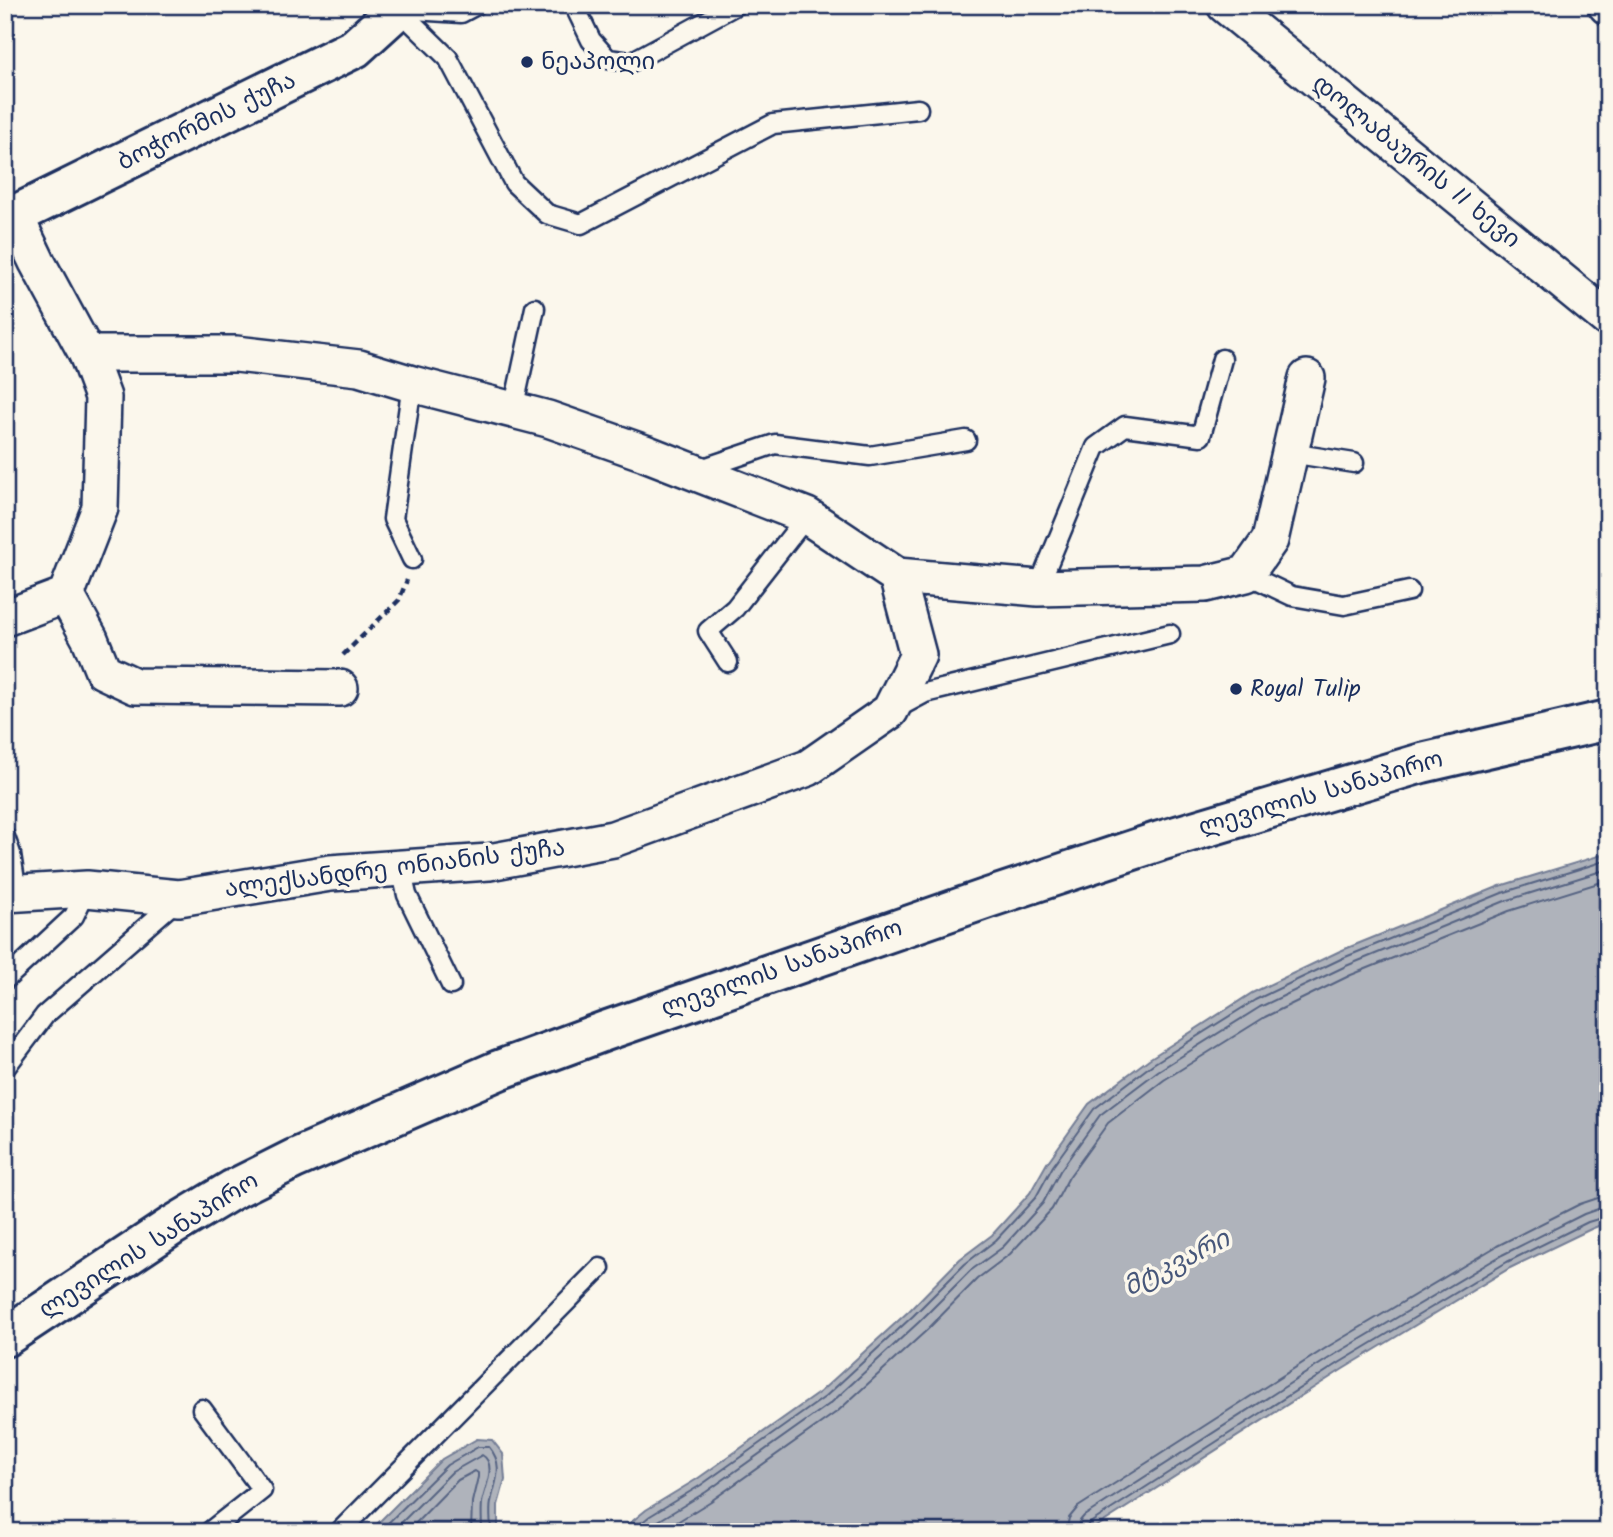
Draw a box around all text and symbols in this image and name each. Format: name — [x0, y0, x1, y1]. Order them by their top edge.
place label: ნეაპოლი — [541, 43, 655, 82]
marker: ნეაპოლი — [519, 54, 535, 70]
street label: ბოჭორმის ქუჩა — [111, 62, 303, 182]
street label: დოლაბაურის II ხევი — [1303, 65, 1529, 259]
place label: Royal Tulip — [1250, 670, 1361, 709]
marker: Royal Tulip — [1228, 681, 1244, 697]
street label: ლევილის სანაპირო — [1194, 740, 1448, 848]
street label: ალექსანდრე ონიანის ქუჩა — [223, 829, 567, 909]
street label: ლევილის სანაპირო — [656, 909, 908, 1029]
street label: ლევილის სანაპირო — [31, 1162, 267, 1330]
water label: მტკვარი — [1116, 1219, 1239, 1309]

